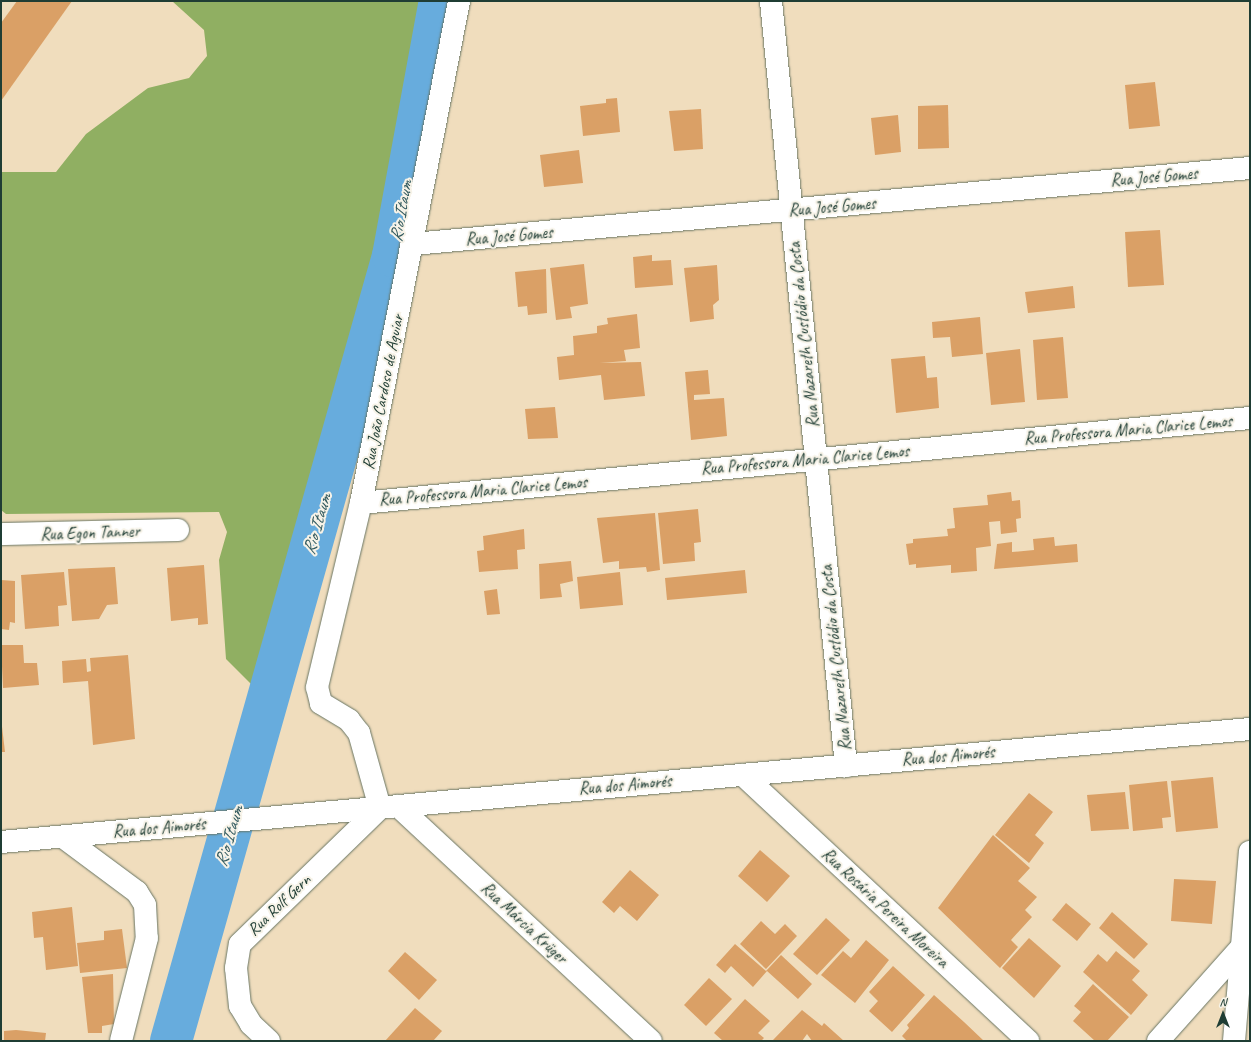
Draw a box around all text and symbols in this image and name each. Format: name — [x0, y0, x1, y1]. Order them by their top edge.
street label: Rua José Gomes — [1110, 163, 1198, 191]
water label: Rio Itaum — [385, 178, 417, 244]
street label: Rua José Gomes — [788, 193, 876, 221]
street label: Rua José Gomes — [465, 222, 553, 250]
street label: Rua Nazareth Custódio da Costa — [784, 241, 824, 429]
street label: Rua João Cardoso de Aguiar — [358, 312, 408, 472]
street label: Rua Professora Maria Clarice Lemos — [1023, 411, 1233, 449]
street label: Rua Professora Maria Clarice Lemos — [700, 441, 910, 479]
street label: Rua Professora Maria Clarice Lemos — [378, 472, 588, 510]
water label: Rio Itaum — [298, 491, 336, 557]
street label: Rua Egon Tanner — [40, 521, 140, 545]
street label: Rua Nazareth Custódio da Costa — [816, 564, 856, 752]
street label: Rua dos Aimorés — [901, 742, 995, 770]
street label: Rua dos Aimorés — [578, 771, 672, 799]
water label: Rio Itaum — [210, 803, 248, 869]
street label: Rua dos Aimorés — [112, 814, 206, 842]
street label: Rua Rosária Pereira Moreira — [817, 844, 953, 972]
street label: Rua Rolf Gern — [243, 870, 315, 940]
street label: Rua Márcia Krüger — [477, 878, 571, 968]
north arrow — [1203, 994, 1243, 1034]
text: N — [1220, 995, 1226, 1009]

